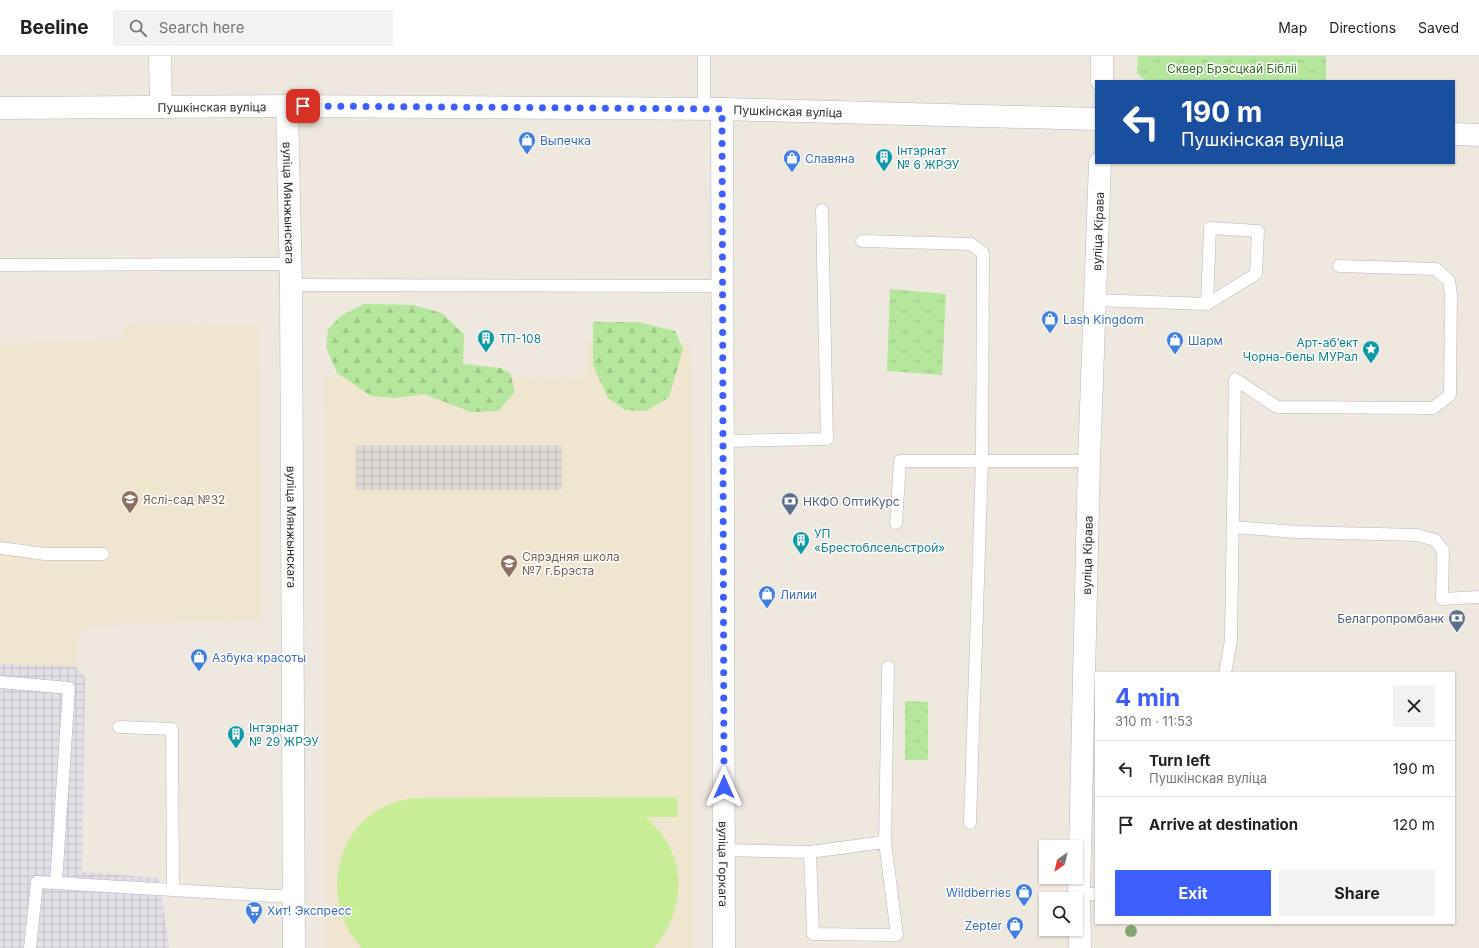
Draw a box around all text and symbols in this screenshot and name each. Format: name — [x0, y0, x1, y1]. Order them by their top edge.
search box — [113, 10, 393, 46]
text: Beeline — [20, 16, 89, 39]
icon: search — [127, 17, 149, 39]
text: Search here — [159, 18, 244, 37]
text: Map — [1278, 19, 1307, 36]
text: Directions — [1329, 19, 1396, 36]
text: Saved — [1418, 19, 1459, 36]
park label: Сквер Брэсцкай Бібліі — [1167, 61, 1297, 76]
pin — [286, 89, 320, 123]
icon: arrive — [292, 95, 314, 117]
text: 190 m — [1181, 95, 1262, 129]
icon: left — [1115, 96, 1167, 148]
street label: Пушкінская вуліца — [157, 99, 267, 114]
street label: Пушкінская вуліца — [733, 102, 843, 120]
text: Пушкінская вуліца — [1181, 129, 1344, 150]
shop icon: Выпечка — [517, 130, 537, 155]
place label: Выпечка — [540, 133, 591, 148]
street label: вуліца Мянжынскага — [280, 142, 298, 264]
place label: Інтэрнат № 6 ЖРЭУ — [897, 143, 960, 172]
building icon: Інтэрнат № 6 ЖРЭУ — [874, 147, 894, 172]
shop icon: Славяна — [782, 148, 802, 173]
place label: Славяна — [805, 151, 855, 166]
street label: вуліца Кірава — [1089, 192, 1106, 271]
shop icon: Lash Kingdom — [1040, 309, 1060, 334]
place label: Lash Kingdom — [1063, 312, 1144, 327]
building icon: ТП-108 — [476, 328, 496, 353]
shop icon: Шарм — [1165, 330, 1185, 355]
place label: ТП-108 — [499, 331, 541, 346]
place label: Шарм — [1188, 333, 1223, 348]
place label: Арт-абʼект Чорна-белы МУРал — [1243, 335, 1358, 364]
place icon: Арт-абʼект Чорна-белы МУРал — [1361, 339, 1381, 364]
street label: вуліца Мянжынскага — [284, 466, 300, 588]
school or university icon: Яслі-сад №32 — [120, 489, 140, 514]
bank icon: НКФО ОптиКурс — [780, 491, 800, 516]
place label: Яслі-сад №32 — [143, 492, 225, 507]
place label: НКФО ОптиКурс — [803, 494, 900, 509]
street label: вуліца Кірава — [1078, 515, 1095, 595]
place label: УП «Брестоблсельстрой» — [814, 526, 945, 555]
building icon: УП «Брестоблсельстрой» — [791, 530, 811, 555]
place label: Сярэдняя школа №7 г.Брэста — [522, 549, 620, 578]
school or university icon: Сярэдняя школа №7 г.Брэста — [499, 553, 519, 578]
shop icon: Лилии — [757, 584, 777, 609]
place label: Лилии — [780, 587, 817, 602]
bank icon: Белагропромбанк — [1447, 608, 1467, 633]
place label: Белагропромбанк — [1337, 611, 1444, 626]
shop icon: Азбука красоты — [189, 647, 209, 672]
place label: Азбука красоты — [212, 650, 306, 665]
text: 4 min — [1115, 683, 1180, 712]
button: close — [1393, 685, 1435, 727]
text: 310 m · 11:53 — [1115, 713, 1193, 729]
place label: Інтэрнат № 29 ЖРЭУ — [249, 720, 319, 749]
building icon: Інтэрнат № 29 ЖРЭУ — [226, 724, 246, 749]
text: Turn left — [1149, 751, 1210, 770]
icon: left — [1115, 758, 1137, 780]
text: 190 m — [1393, 759, 1435, 778]
position arrow — [703, 766, 745, 808]
text: Пушкінская вуліца — [1149, 770, 1267, 786]
icon: arrive — [1115, 814, 1137, 836]
text: Arrive at destination — [1149, 815, 1298, 834]
text: 120 m — [1393, 815, 1435, 834]
street label: вуліца Горкага — [716, 821, 731, 907]
north arrow — [1039, 840, 1083, 884]
map controls — [1039, 840, 1083, 936]
button: Exit — [1115, 870, 1271, 916]
button: Share — [1279, 870, 1435, 916]
shop icon: Wildberries — [1014, 882, 1034, 907]
place label: Wildberries — [946, 885, 1011, 900]
button: search — [1039, 892, 1083, 936]
supermarket icon: Хит! Экспресс — [244, 900, 264, 925]
place label: Хит! Экспресс — [267, 903, 352, 918]
shop icon: Zepter — [1005, 915, 1025, 940]
place label: Zepter — [965, 918, 1002, 933]

